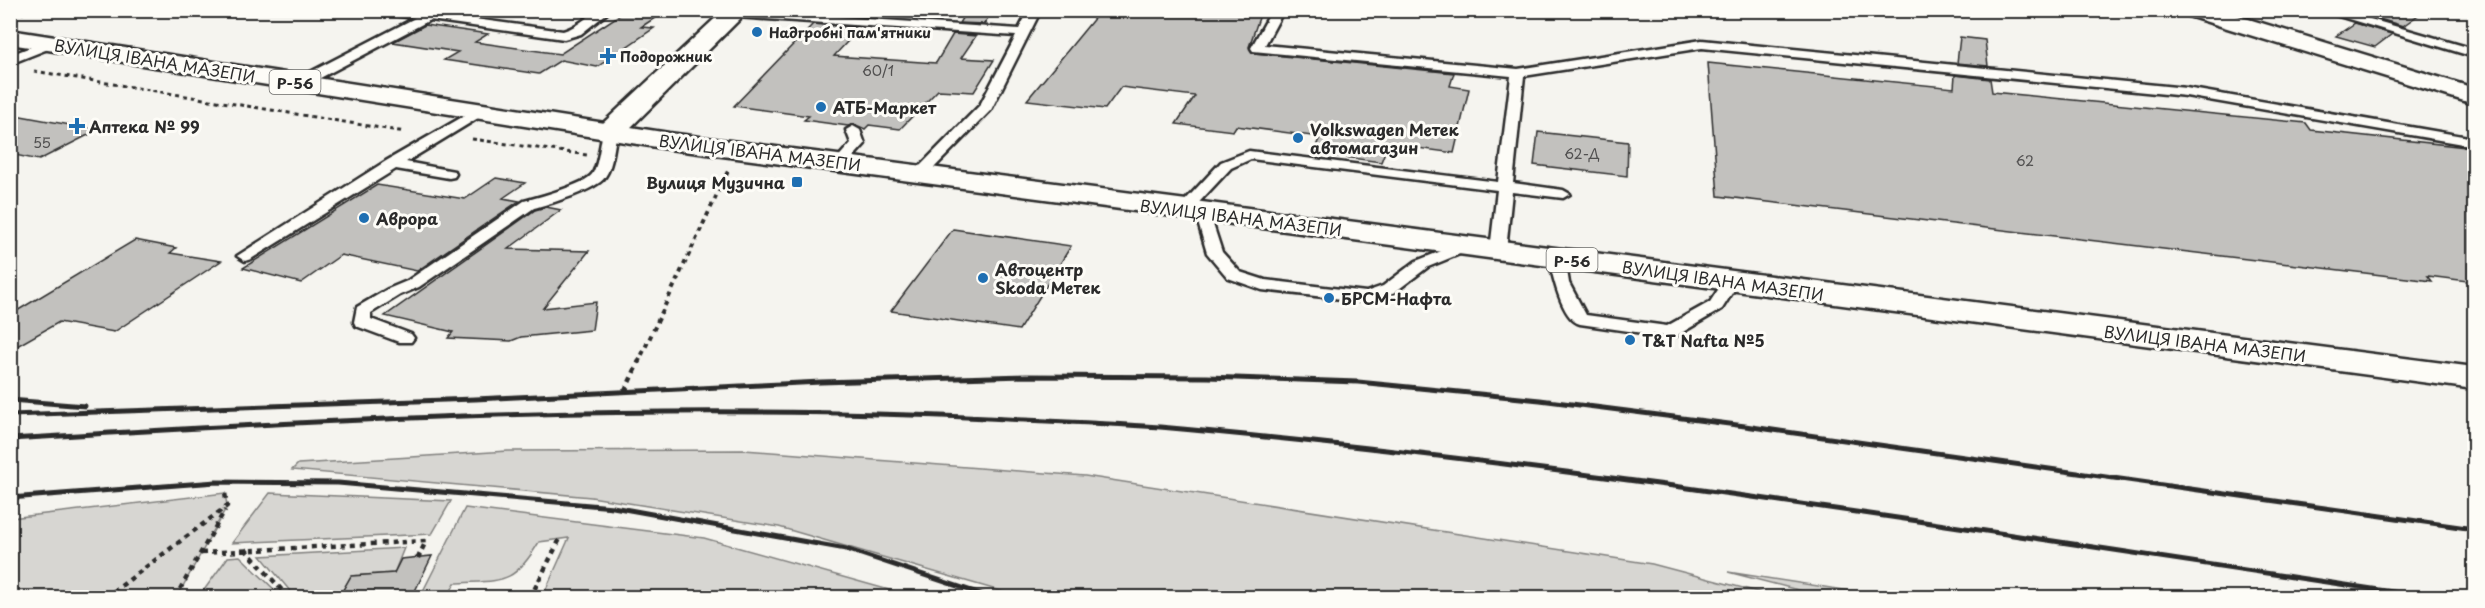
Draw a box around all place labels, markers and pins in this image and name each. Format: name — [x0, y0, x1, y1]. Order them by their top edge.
place label: Надгробні пам'ятники — [769, 22, 931, 43]
marker: Надгробні пам'ятники — [750, 25, 764, 39]
place label: Подорожник — [620, 46, 712, 67]
marker: Подорожник — [601, 49, 615, 63]
place label: АТБ-Маркет — [833, 95, 937, 119]
marker: АТБ-Маркет — [814, 100, 828, 114]
place label: Аптека № 99 — [89, 114, 200, 138]
place label: Volkswagen Метек автомагазин — [1310, 117, 1460, 159]
marker: Аптека № 99 — [70, 119, 84, 133]
marker: Volkswagen Метек автомагазин — [1291, 131, 1305, 145]
place label: Вулиця Музична — [646, 170, 785, 194]
marker: Вулиця Музична — [790, 175, 804, 189]
place label: Аврора — [375, 206, 438, 230]
marker: Аврора — [357, 211, 371, 225]
place label: Автоцентр Skoda Метек — [995, 257, 1101, 299]
marker: Автоцентр Skoda Метек — [976, 271, 990, 285]
place label: БРСМ-Нафта — [1341, 286, 1452, 310]
marker: БРСМ-Нафта — [1322, 291, 1336, 305]
place label: Т&T Nafta №5 — [1642, 328, 1765, 352]
marker: Т&T Nafta №5 — [1623, 333, 1637, 347]

